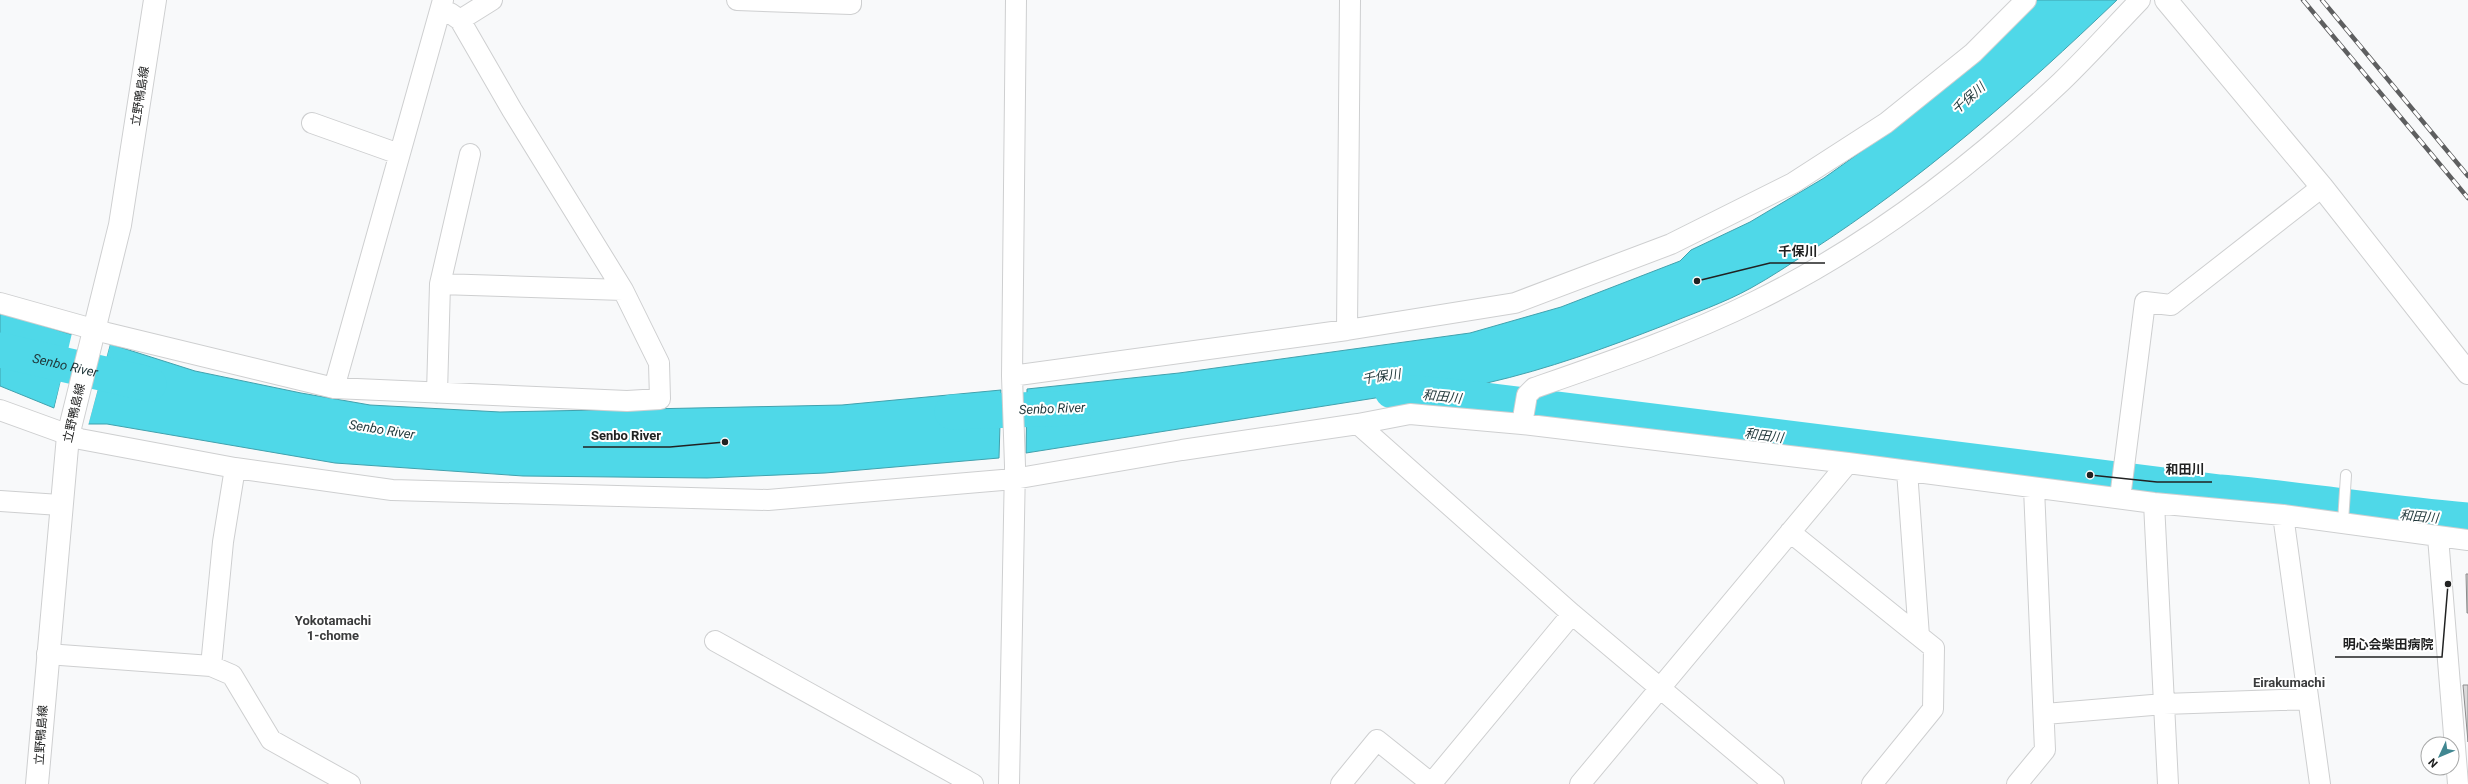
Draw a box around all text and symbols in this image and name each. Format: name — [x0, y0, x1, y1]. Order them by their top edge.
street label: 立野鴨島線 — [128, 65, 152, 127]
water label: 千保川 — [1949, 78, 1989, 117]
callout: 千保川 — [1770, 238, 1825, 263]
text: 千保川 — [1778, 244, 1818, 259]
water label: Senbo River — [31, 351, 100, 380]
water label: 千保川 — [1361, 366, 1403, 387]
street label: 立野鴨島線 — [60, 382, 88, 444]
water label: 和田川 — [1422, 387, 1464, 406]
water label: Senbo River — [1019, 400, 1086, 417]
water label: Senbo River — [348, 417, 417, 442]
callout: Senbo River — [583, 422, 670, 447]
water label: 和田川 — [1744, 426, 1786, 446]
text: Senbo River — [591, 428, 661, 443]
callout: 和田川 — [2157, 457, 2212, 482]
text: 和田川 — [2165, 462, 2205, 477]
water label: 和田川 — [2399, 507, 2441, 526]
district label: Yokotamachi 1-chome — [295, 613, 371, 643]
callout: 明心会柴田病院 — [2335, 632, 2442, 657]
text: 明心会柴田病院 — [2342, 637, 2434, 652]
district label: Eirakumachi — [2253, 675, 2325, 690]
street label: 立野鴨島線 — [32, 705, 50, 765]
north arrow — [2420, 736, 2460, 776]
text: N — [2426, 755, 2441, 770]

